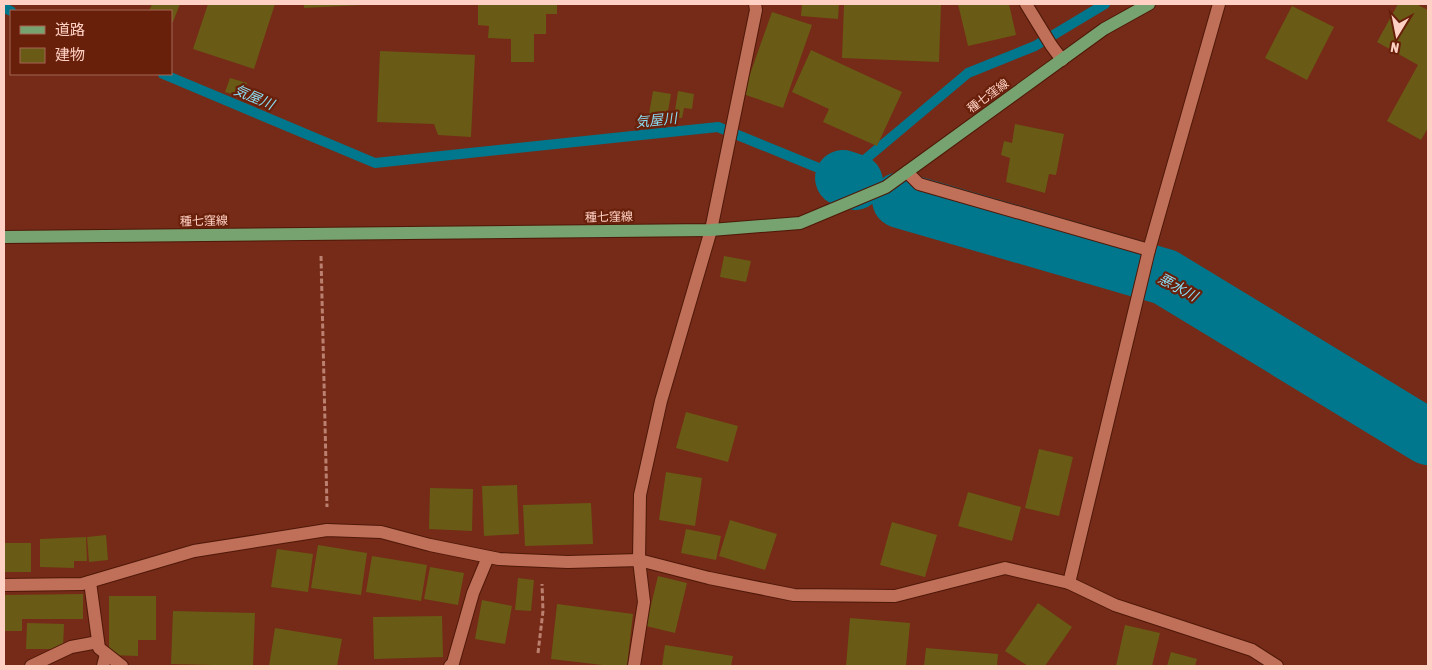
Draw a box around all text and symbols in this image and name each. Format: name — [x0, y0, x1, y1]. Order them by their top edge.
legend — [10, 10, 172, 75]
north arrow — [1372, 10, 1422, 60]
text: 道路 — [55, 21, 85, 38]
text: N — [1389, 39, 1400, 56]
text: 建物 — [55, 46, 85, 63]
street label: 種七窪線 — [964, 76, 1012, 116]
water label: 気屋川 — [232, 81, 278, 113]
water label: 気屋川 — [634, 110, 680, 130]
street label: 種七窪線 — [585, 210, 633, 224]
street label: 種七窪線 — [180, 214, 228, 228]
water label: 悪水川 — [1156, 270, 1202, 305]

